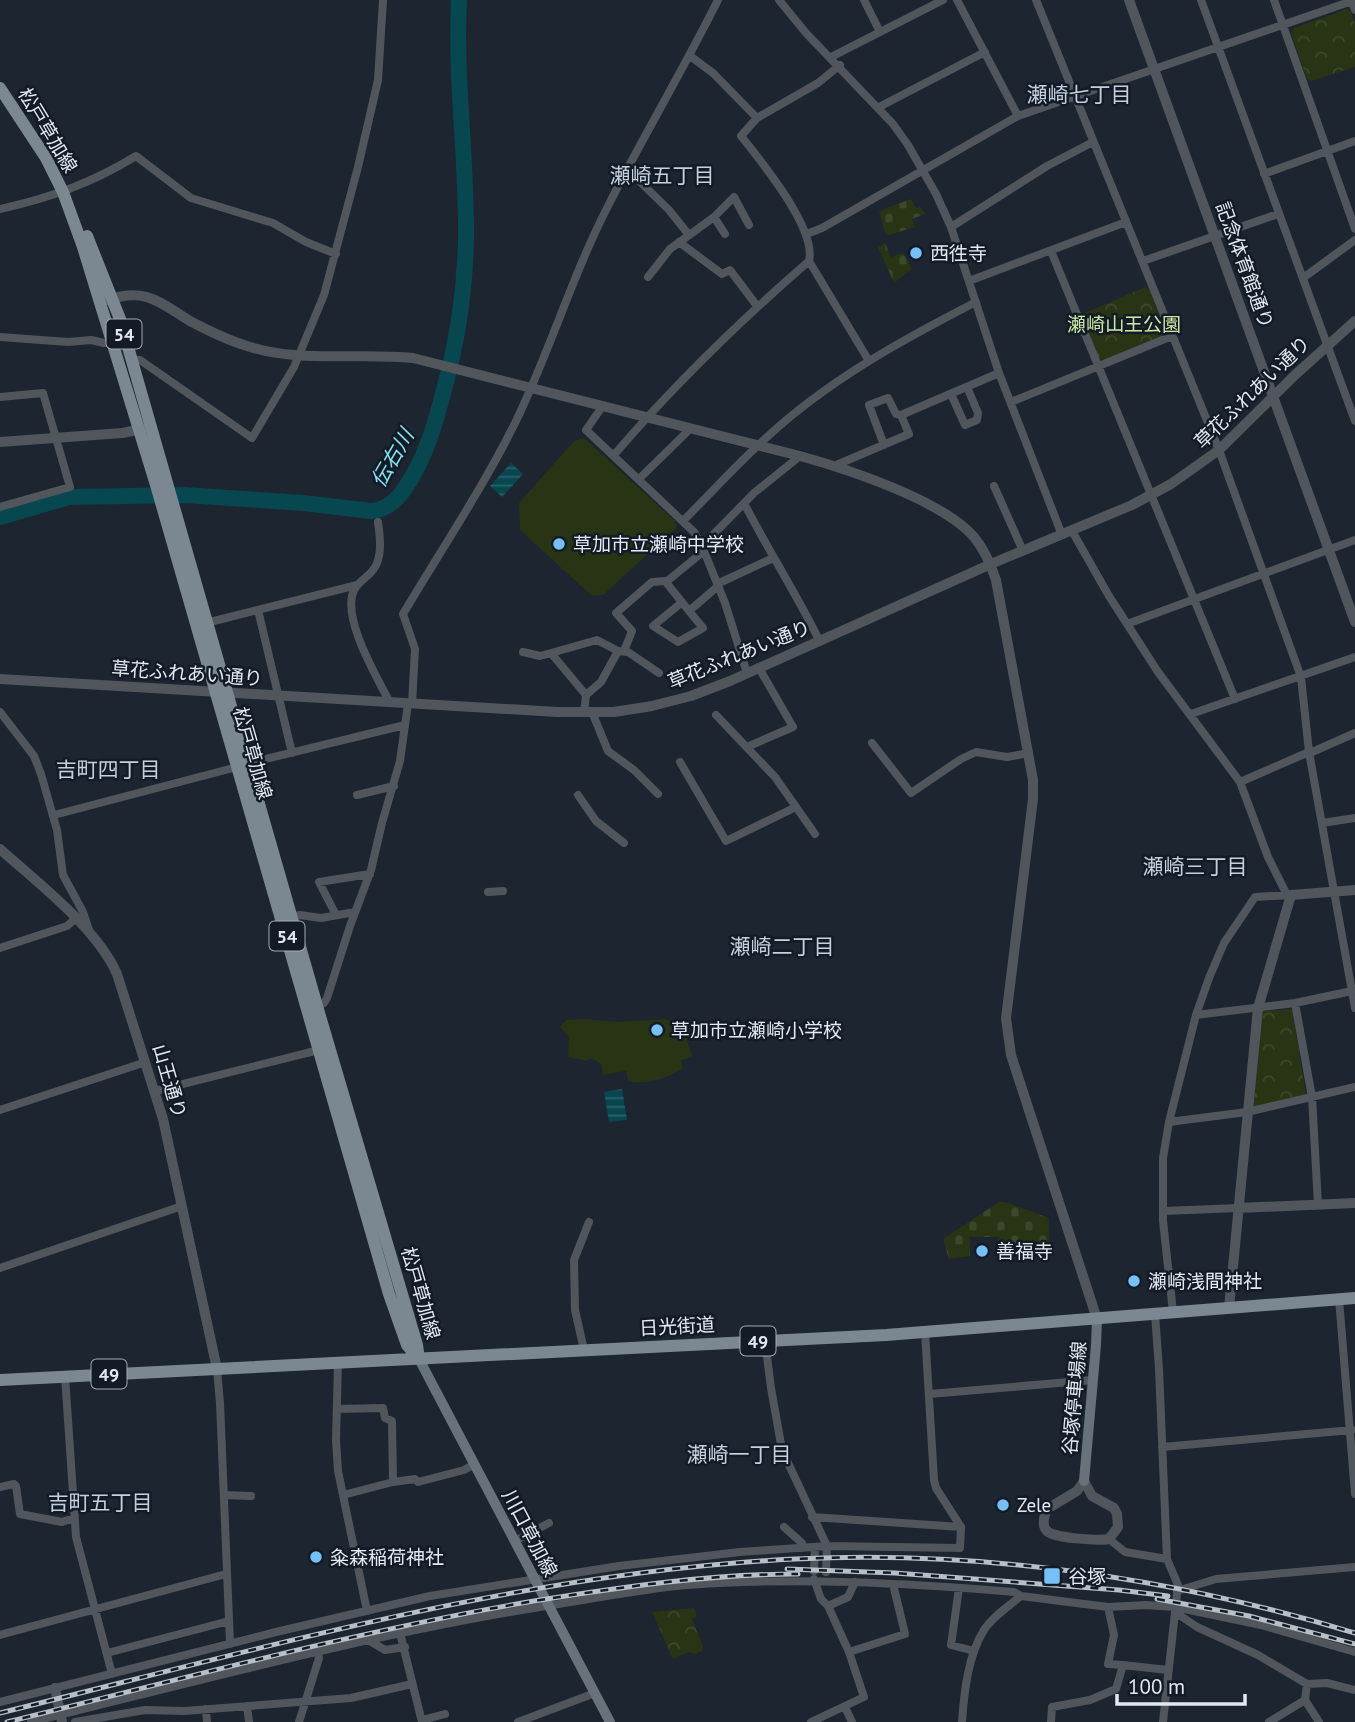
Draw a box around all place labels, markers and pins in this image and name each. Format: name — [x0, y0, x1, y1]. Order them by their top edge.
place label: 西徃寺 — [930, 241, 987, 265]
marker: 西徃寺 — [908, 245, 924, 261]
place label: 草加市立瀬崎中学校 — [573, 532, 744, 556]
marker: 草加市立瀬崎中学校 — [551, 536, 567, 552]
place label: 草加市立瀬崎小学校 — [671, 1018, 842, 1042]
marker: 草加市立瀬崎小学校 — [649, 1022, 665, 1038]
place label: 善福寺 — [996, 1239, 1053, 1263]
marker: 善福寺 — [974, 1243, 990, 1259]
place label: 瀬崎浅間神社 — [1148, 1269, 1262, 1293]
marker: 瀬崎浅間神社 — [1126, 1273, 1142, 1289]
place label: Zele — [1017, 1493, 1051, 1517]
marker: Zele — [995, 1497, 1011, 1513]
place label: 粂森稲荷神社 — [330, 1545, 444, 1569]
marker: 粂森稲荷神社 — [308, 1549, 324, 1565]
place label: 谷塚 — [1068, 1564, 1106, 1588]
marker: 谷塚 — [1042, 1566, 1062, 1586]

